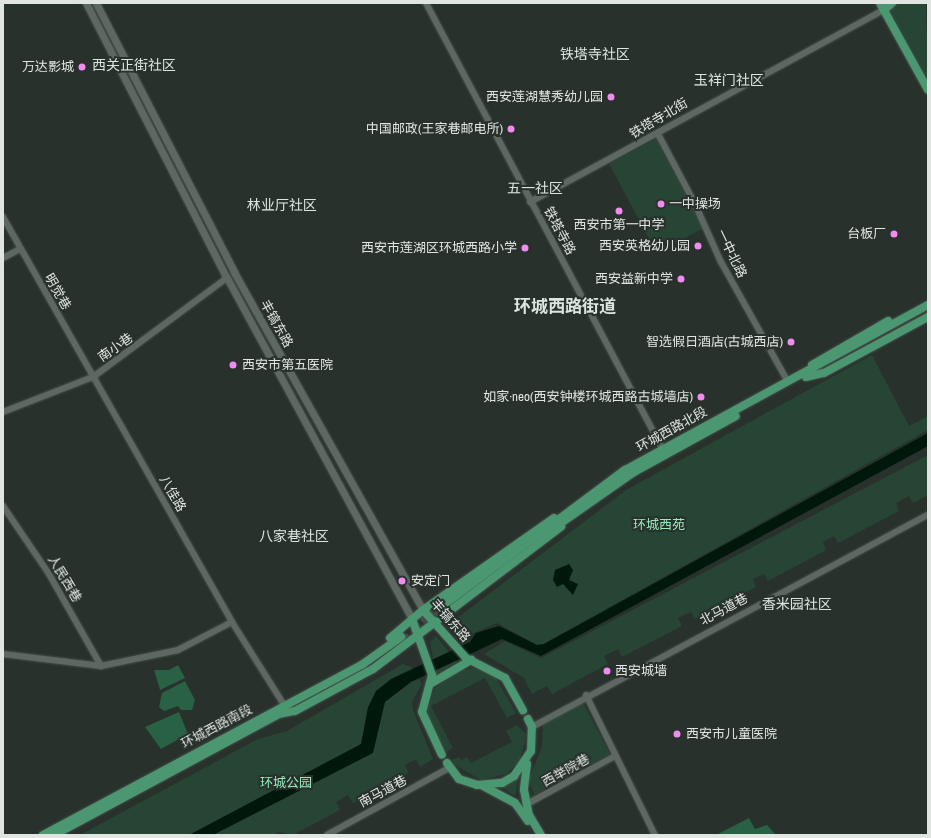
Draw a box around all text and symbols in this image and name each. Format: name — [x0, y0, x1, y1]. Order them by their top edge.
district label: 铁塔寺社区 — [560, 46, 630, 62]
district label: 西关正街社区 — [92, 57, 176, 73]
place label: 万达影城 — [22, 59, 74, 75]
marker: 万达影城 — [77, 62, 87, 72]
district label: 玉祥门社区 — [694, 72, 764, 88]
place label: 西安莲湖慧秀幼儿园 — [486, 89, 603, 105]
marker: 西安莲湖慧秀幼儿园 — [606, 92, 616, 102]
street label: 铁塔寺北街 — [627, 96, 691, 142]
place label: 中国邮政(王家巷邮电所) — [366, 121, 503, 137]
marker: 中国邮政(王家巷邮电所) — [506, 124, 516, 134]
district label: 五一社区 — [507, 180, 563, 196]
place label: 一中操场 — [669, 196, 721, 212]
district label: 林业厅社区 — [247, 197, 317, 213]
marker: 一中操场 — [656, 199, 666, 209]
street label: 铁塔寺路 — [540, 204, 578, 258]
marker: 西安市第一中学 — [614, 206, 624, 216]
place label: 西安市第一中学 — [574, 217, 664, 233]
place label: 台板厂 — [847, 226, 886, 242]
street label: 一中北路 — [713, 227, 749, 281]
marker: 台板厂 — [889, 229, 899, 239]
place label: 西安英格幼儿园 — [599, 238, 690, 254]
place label: 西安市莲湖区环城西路小学 — [361, 240, 517, 256]
marker: 西安英格幼儿园 — [693, 241, 703, 251]
marker: 西安市莲湖区环城西路小学 — [520, 243, 530, 253]
street label: 明觉巷 — [40, 271, 74, 313]
place label: 西安益新中学 — [595, 271, 673, 287]
marker: 西安益新中学 — [676, 274, 686, 284]
district label: 环城西路街道 — [514, 296, 616, 316]
street label: 丰镐东路 — [257, 297, 295, 351]
street label: 南小巷 — [96, 330, 136, 366]
place label: 智选假日酒店(古城西店) — [646, 334, 783, 350]
marker: 智选假日酒店(古城西店) — [786, 337, 796, 347]
place label: 西安市第五医院 — [242, 357, 333, 373]
marker: 西安市第五医院 — [227, 359, 239, 371]
place label: 如家·neo(西安钟楼环城西路古城墙店) — [483, 389, 693, 405]
marker: 如家·neo(西安钟楼环城西路古城墙店) — [696, 392, 706, 402]
street label: 环城西路北段 — [634, 404, 710, 456]
street label: 八佳路 — [155, 473, 189, 515]
park label: 环城西苑 — [633, 517, 685, 533]
district label: 八家巷社区 — [259, 528, 329, 544]
street label: 人民西巷 — [44, 553, 84, 605]
place label: 安定门 — [411, 573, 450, 589]
marker: 安定门 — [396, 575, 408, 587]
street label: 北马道巷 — [697, 591, 751, 629]
street label: 丰镐东路 — [427, 596, 473, 646]
district label: 香米园社区 — [762, 596, 832, 612]
place label: 西安城墙 — [615, 663, 667, 679]
marker: 西安城墙 — [602, 666, 612, 676]
street label: 环城西路南段 — [179, 702, 255, 752]
place label: 西安市儿童医院 — [686, 726, 777, 742]
marker: 西安市儿童医院 — [671, 728, 683, 740]
street label: 西举院巷 — [539, 752, 593, 790]
street label: 南马道巷 — [356, 773, 410, 811]
park label: 环城公园 — [260, 775, 312, 791]

